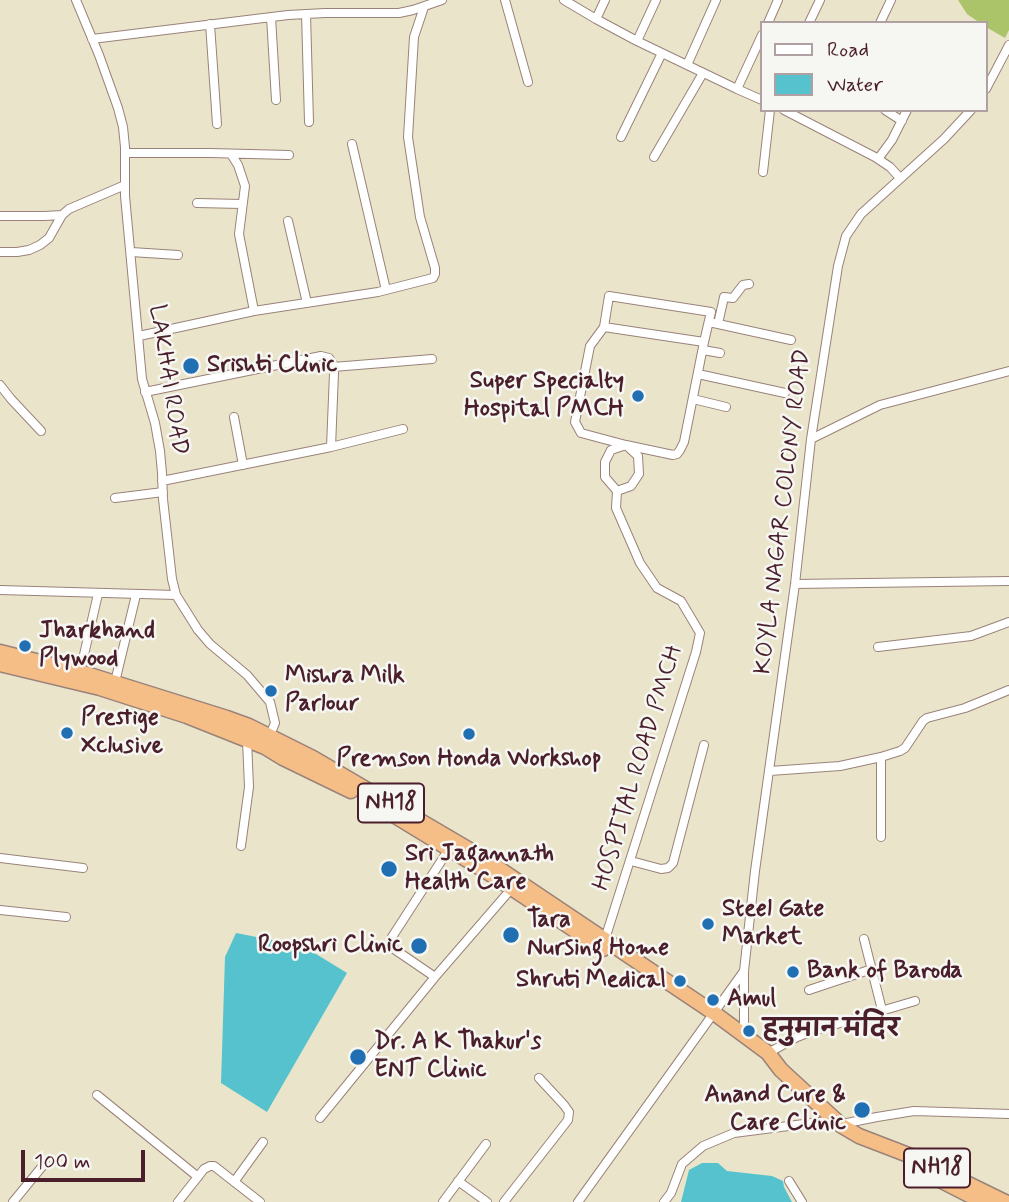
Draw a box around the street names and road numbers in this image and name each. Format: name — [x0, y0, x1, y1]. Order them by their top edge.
street label: LAKHAI ROAD — [141, 303, 193, 457]
street label: KOYLA NAGAR COLONY ROAD — [750, 348, 818, 676]
street label: HOSPITAL ROAD PMCH — [588, 642, 690, 894]
road number: NH18 — [358, 783, 424, 822]
road number: NH18 — [904, 1148, 970, 1188]

